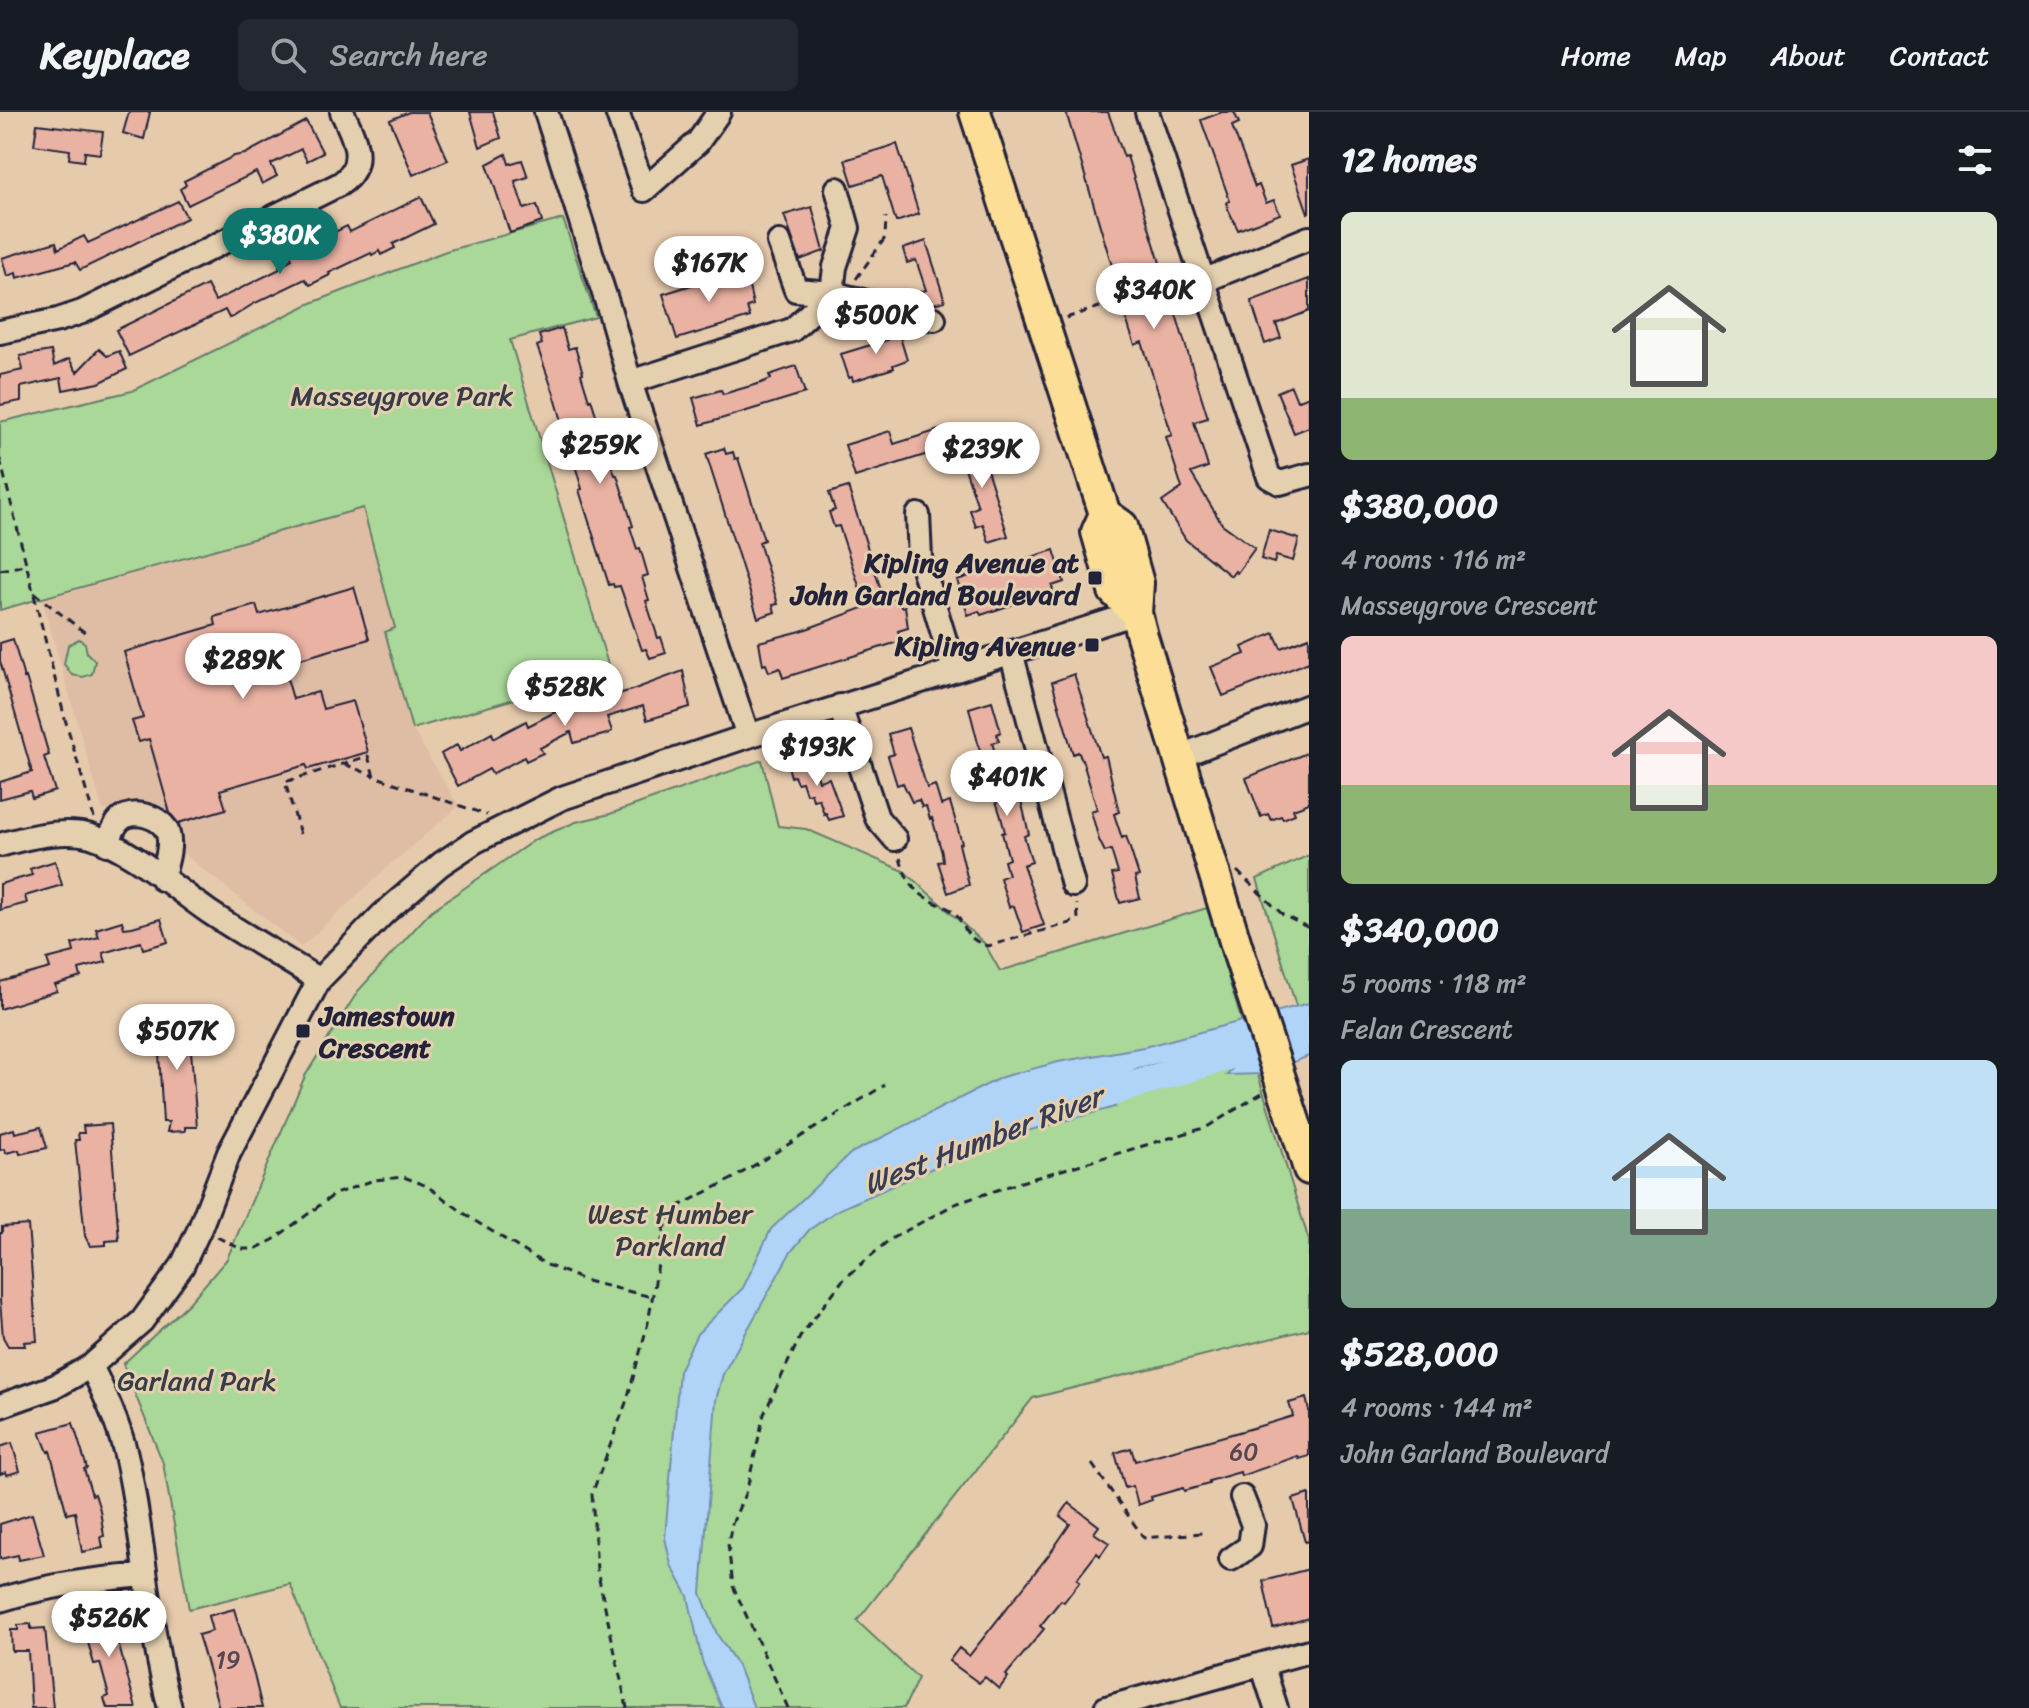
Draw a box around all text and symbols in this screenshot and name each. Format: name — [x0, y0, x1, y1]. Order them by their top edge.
search box — [238, 19, 798, 91]
text: Keyplace — [40, 22, 190, 89]
text: Search here — [330, 28, 488, 82]
text: Home — [1561, 31, 1631, 80]
text: Map — [1675, 31, 1726, 80]
text: About — [1770, 31, 1846, 80]
text: Contact — [1890, 31, 1989, 80]
icon: search — [266, 33, 310, 77]
text: 12 homes — [1341, 130, 1477, 190]
icon: filters — [1953, 138, 1997, 182]
pin: $380K — [224, 208, 336, 276]
text: $380K — [240, 211, 320, 257]
pin: $167K — [653, 236, 765, 304]
text: $167K — [672, 239, 746, 285]
pin: $340K — [1098, 263, 1210, 331]
icon: home — [1597, 264, 1741, 408]
text: $340K — [1114, 266, 1194, 312]
pin: $500K — [820, 288, 932, 356]
text: $500K — [835, 291, 917, 337]
park label: Masseygrove Park — [291, 371, 514, 420]
pin: $259K — [544, 418, 656, 486]
text: $259K — [560, 421, 640, 467]
pin: $239K — [926, 422, 1038, 490]
text: $239K — [943, 425, 1021, 471]
text: $380,000 — [1341, 476, 1498, 536]
text: 4 rooms · 116 m² — [1341, 536, 1526, 582]
place label: Kipling Avenue at John Garland Boulevard — [789, 538, 1081, 619]
marker: Kipling Avenue at John Garland Boulevard — [1086, 569, 1104, 587]
text: Masseygrove Crescent — [1341, 582, 1598, 628]
place label: Kipling Avenue — [894, 621, 1077, 670]
pin: $289K — [187, 633, 299, 701]
text: $289K — [203, 636, 283, 682]
marker: Kipling Avenue — [1083, 636, 1101, 654]
pin: $528K — [509, 660, 621, 728]
text: $528K — [525, 663, 605, 709]
icon: home — [1597, 688, 1741, 832]
pin: $193K — [761, 720, 873, 788]
text: $193K — [780, 723, 854, 769]
pin: $401K — [951, 750, 1063, 818]
text: $401K — [968, 753, 1046, 799]
text: $340,000 — [1341, 900, 1499, 960]
text: 5 rooms · 118 m² — [1341, 960, 1527, 1006]
place label: Jamestown Crescent — [317, 991, 455, 1072]
pin: $507K — [121, 1004, 233, 1072]
text: Felan Crescent — [1341, 1006, 1513, 1052]
text: $507K — [137, 1007, 217, 1053]
marker: Jamestown Crescent — [294, 1022, 312, 1040]
water label: West Humber River — [855, 1067, 1116, 1211]
icon: home — [1597, 1112, 1741, 1256]
park label: West Humber Parkland — [587, 1189, 754, 1270]
text: $528,000 — [1341, 1324, 1498, 1384]
park label: Garland Park — [117, 1356, 277, 1405]
text: 4 rooms · 144 m² — [1341, 1384, 1533, 1430]
text: John Garland Boulevard — [1341, 1430, 1609, 1476]
house number: 60 — [1230, 1431, 1258, 1473]
pin: $526K — [53, 1591, 165, 1659]
text: $526K — [70, 1594, 148, 1640]
house number: 19 — [215, 1639, 241, 1681]

